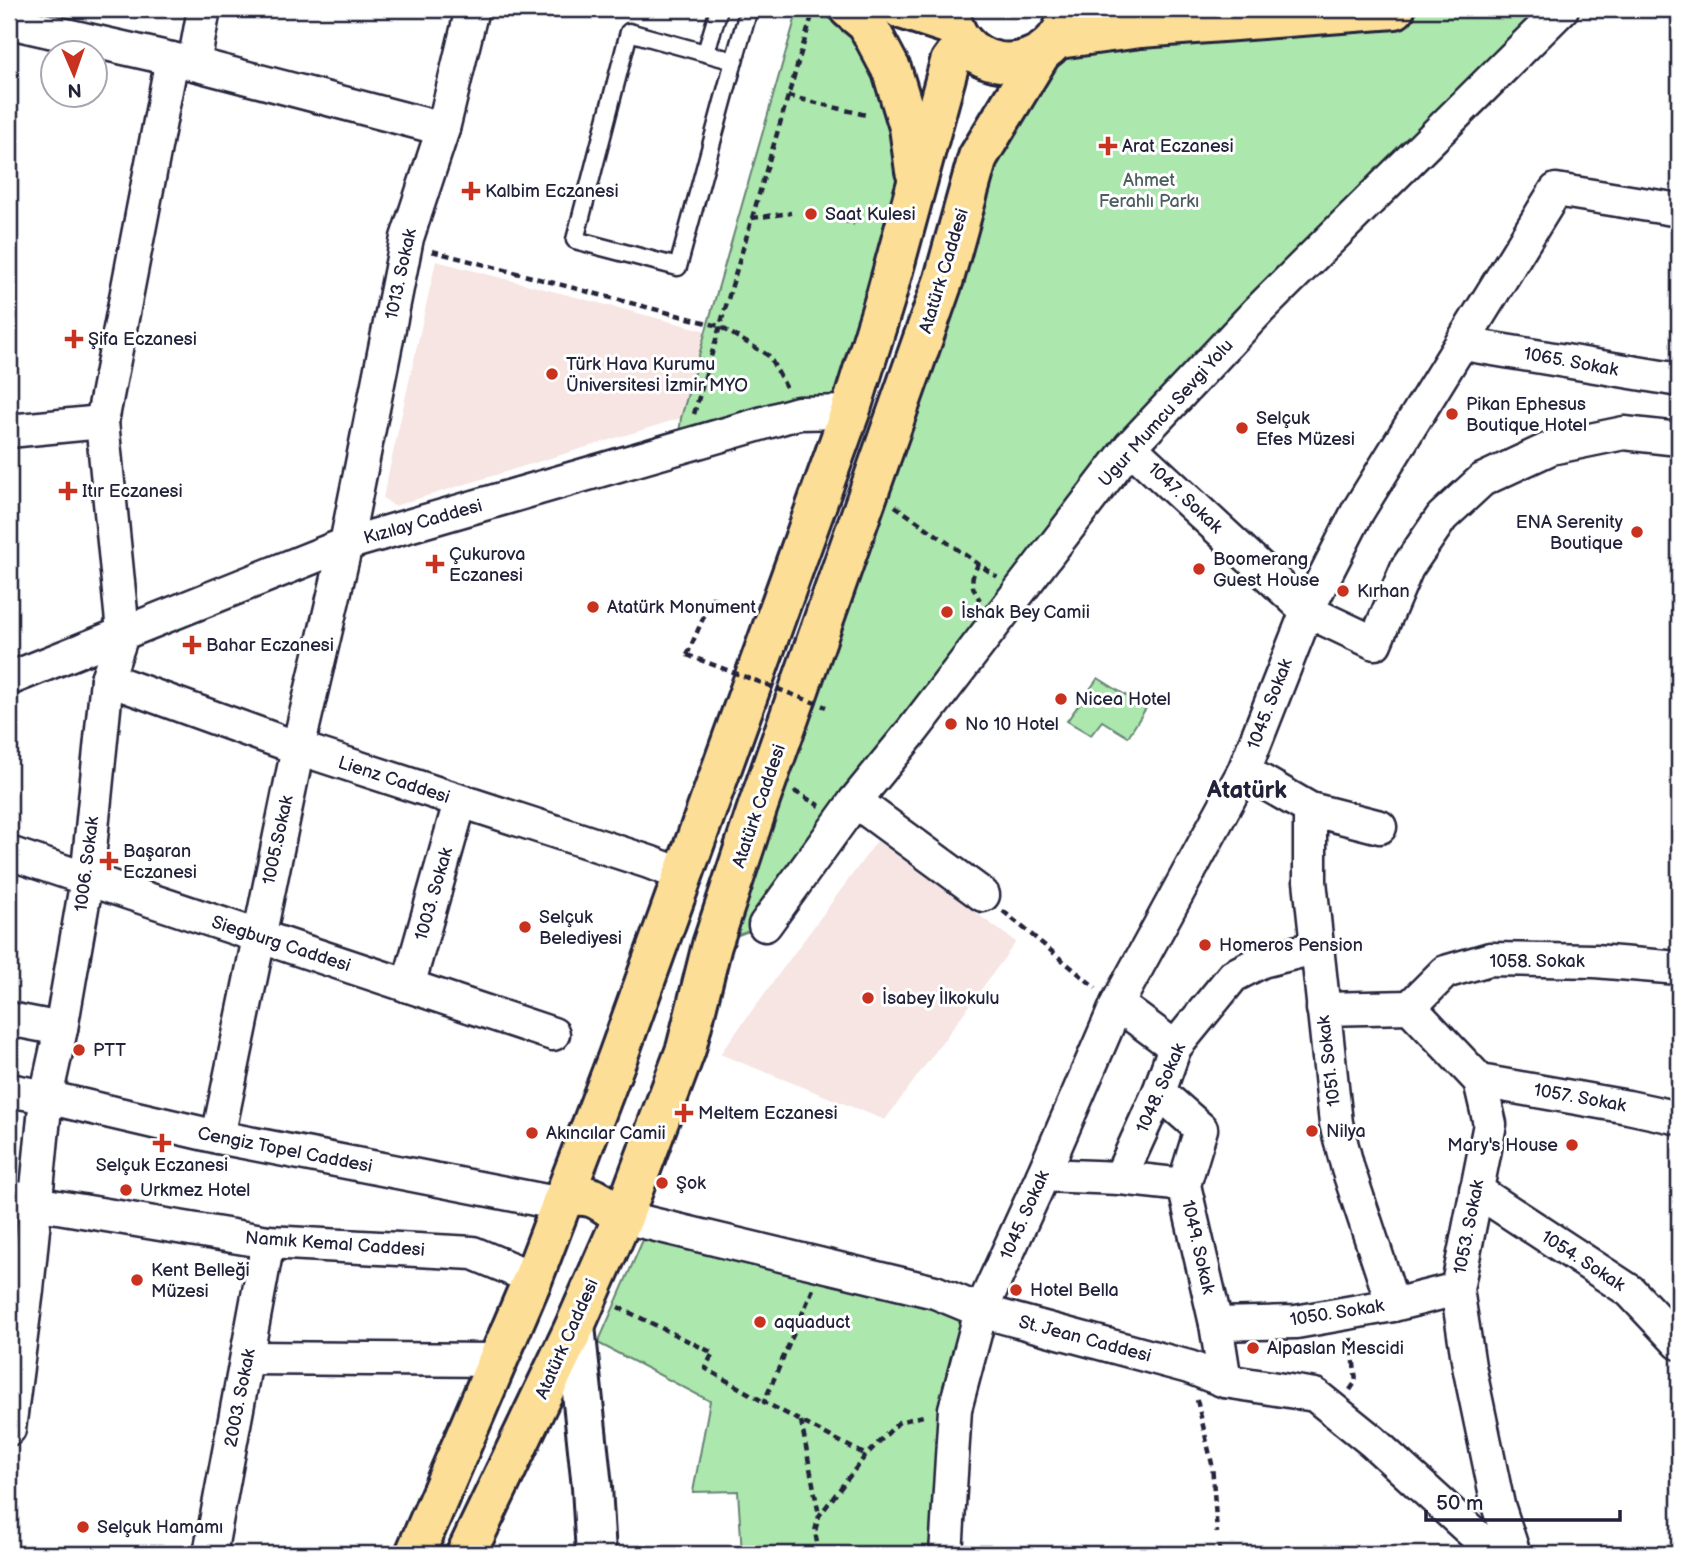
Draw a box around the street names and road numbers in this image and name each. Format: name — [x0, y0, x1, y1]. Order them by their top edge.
street label: Atatürk Caddesi — [915, 206, 973, 336]
street label: 1013. Sokak — [381, 227, 421, 321]
street label: Ugur Mumcu Sevgi Yolu — [1094, 335, 1238, 491]
street label: 1065. Sokak — [1522, 343, 1620, 381]
street label: 1047. Sokak — [1143, 458, 1227, 538]
street label: Kızılay Caddesi — [361, 495, 485, 549]
street label: 1045. Sokak — [1243, 656, 1297, 752]
street label: Atatürk Caddesi — [728, 741, 790, 871]
street label: Lienz Caddesi — [335, 752, 453, 808]
street label: 1005.Sokak — [258, 793, 298, 886]
street label: 1006. Sokak — [71, 815, 103, 913]
street label: 1003. Sokak — [411, 845, 457, 943]
street label: Siegburg Caddesi — [209, 912, 353, 976]
street label: 1058. Sokak — [1489, 951, 1585, 972]
street label: 1051. Sokak — [1313, 1014, 1345, 1108]
street label: 1048. Sokak — [1132, 1040, 1190, 1136]
street label: 1057. Sokak — [1532, 1080, 1628, 1116]
street label: Cengiz Topel Caddesi — [196, 1123, 374, 1177]
street label: 1045. Sokak — [996, 1167, 1054, 1263]
street label: 1053. Sokak — [1450, 1178, 1488, 1276]
street label: 1049. Sokak — [1177, 1198, 1219, 1296]
street label: 1054. Sokak — [1537, 1226, 1629, 1296]
street label: Namık Kemal Caddesi — [244, 1227, 426, 1261]
street label: Atatürk Caddesi — [531, 1276, 603, 1402]
street label: 1050. Sokak — [1288, 1295, 1386, 1331]
street label: St. Jean Caddesi — [1017, 1311, 1153, 1367]
street label: 2003. Sokak — [220, 1347, 260, 1449]

